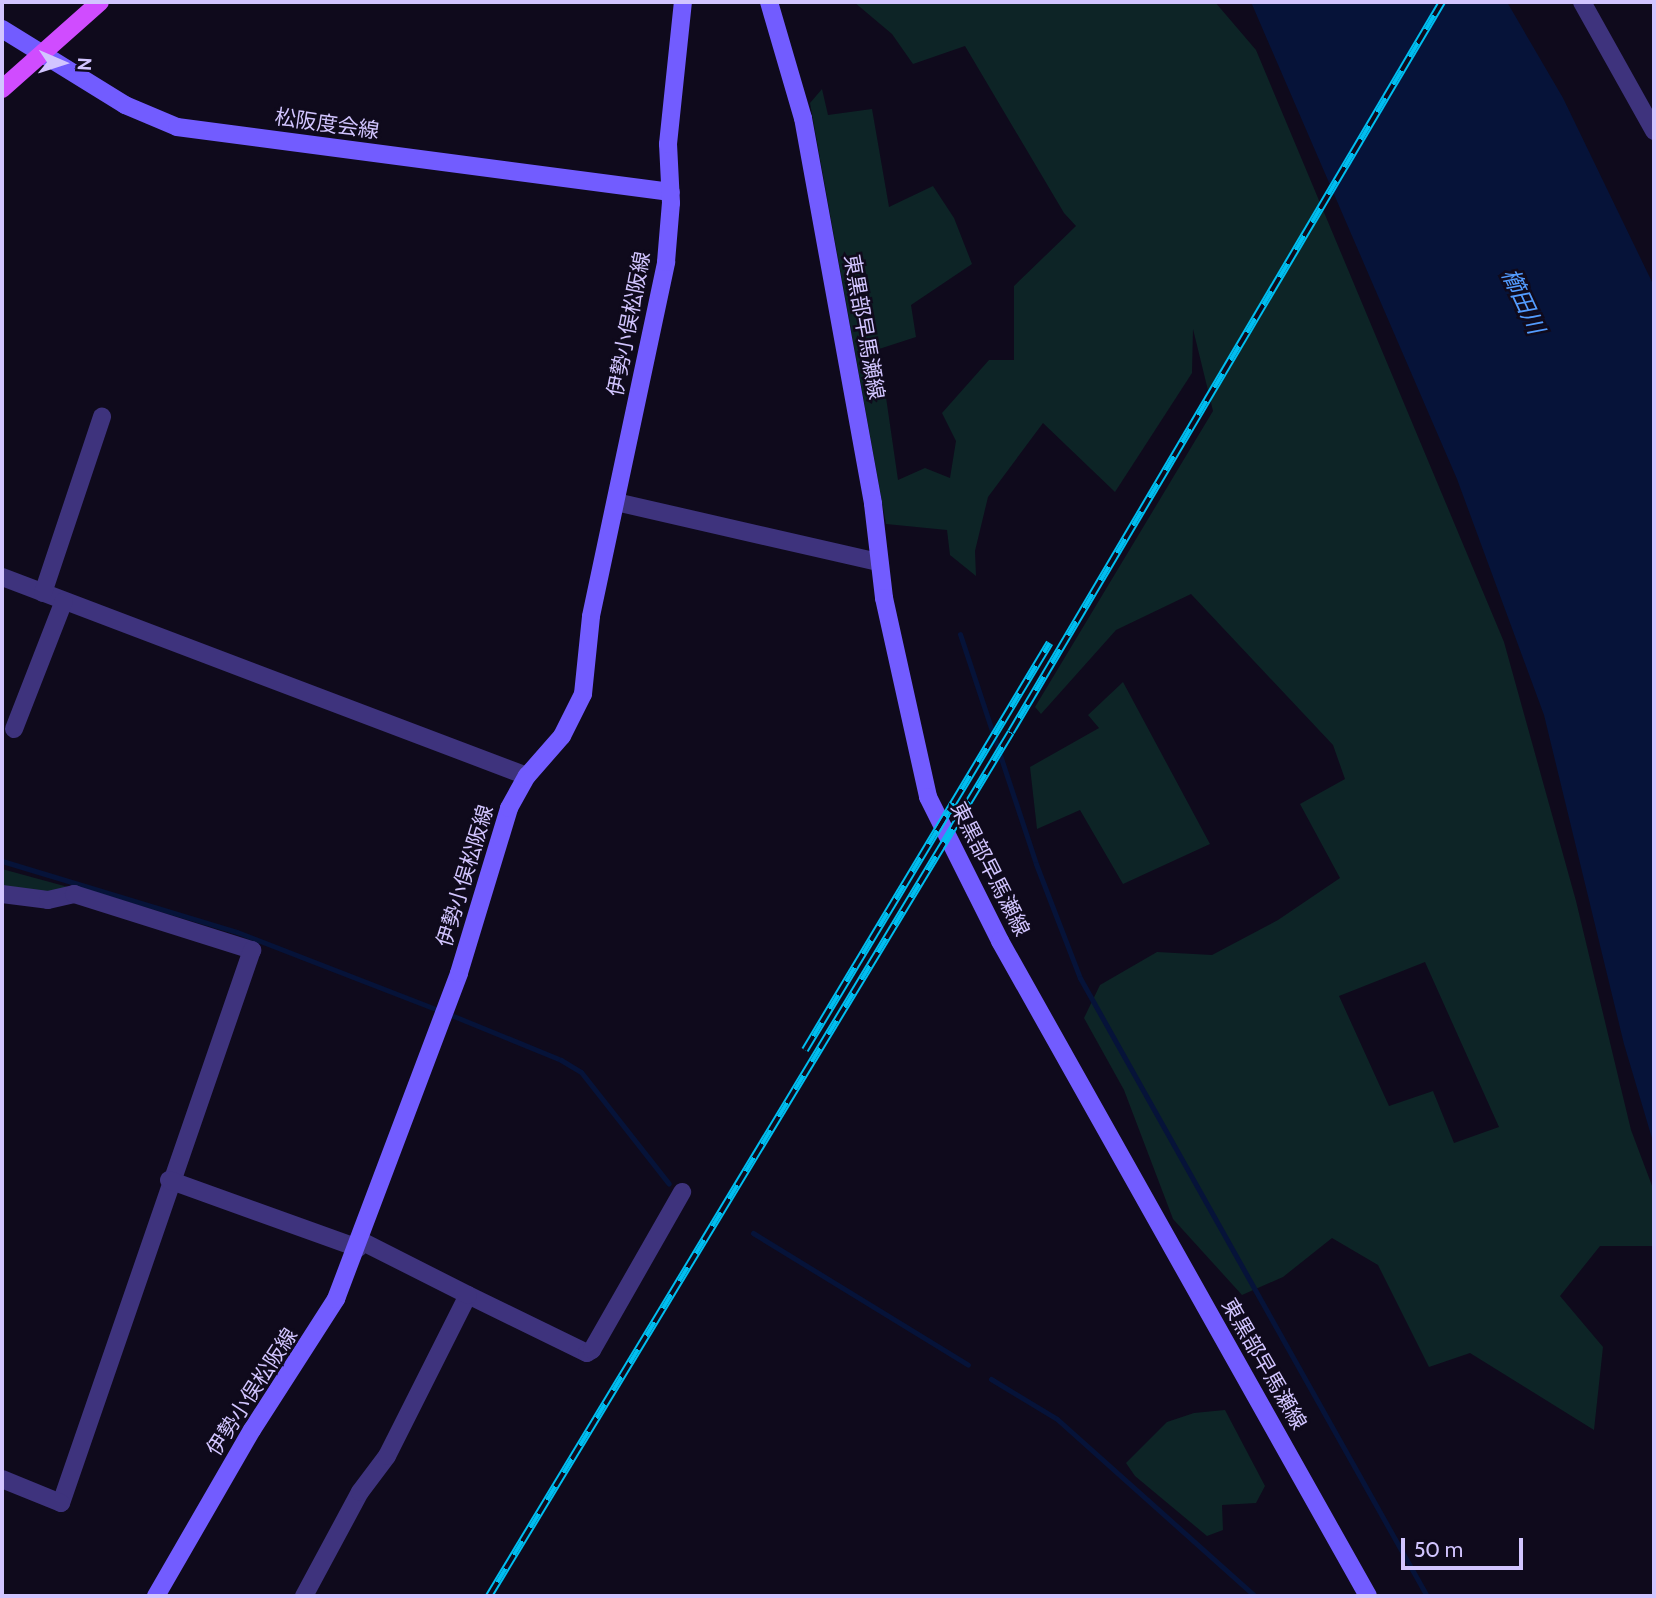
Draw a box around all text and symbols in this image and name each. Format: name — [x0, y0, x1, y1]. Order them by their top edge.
north arrow — [28, 28, 98, 98]
text: N — [73, 57, 96, 71]
street label: 松阪度会線 — [273, 104, 381, 144]
street label: 伊勢小俣松阪線 — [603, 249, 655, 399]
street label: 東黒部早馬瀬線 — [839, 252, 889, 402]
water label: 櫛田川 — [1496, 264, 1550, 338]
street label: 東黒部早馬瀬線 — [945, 798, 1035, 940]
street label: 伊勢小俣松阪線 — [431, 802, 499, 950]
street label: 東黒部早馬瀬線 — [1216, 1294, 1312, 1434]
street label: 伊勢小俣松阪線 — [201, 1323, 303, 1461]
scale bar — [1404, 1524, 1526, 1568]
text: 50 m — [1414, 1537, 1463, 1562]

